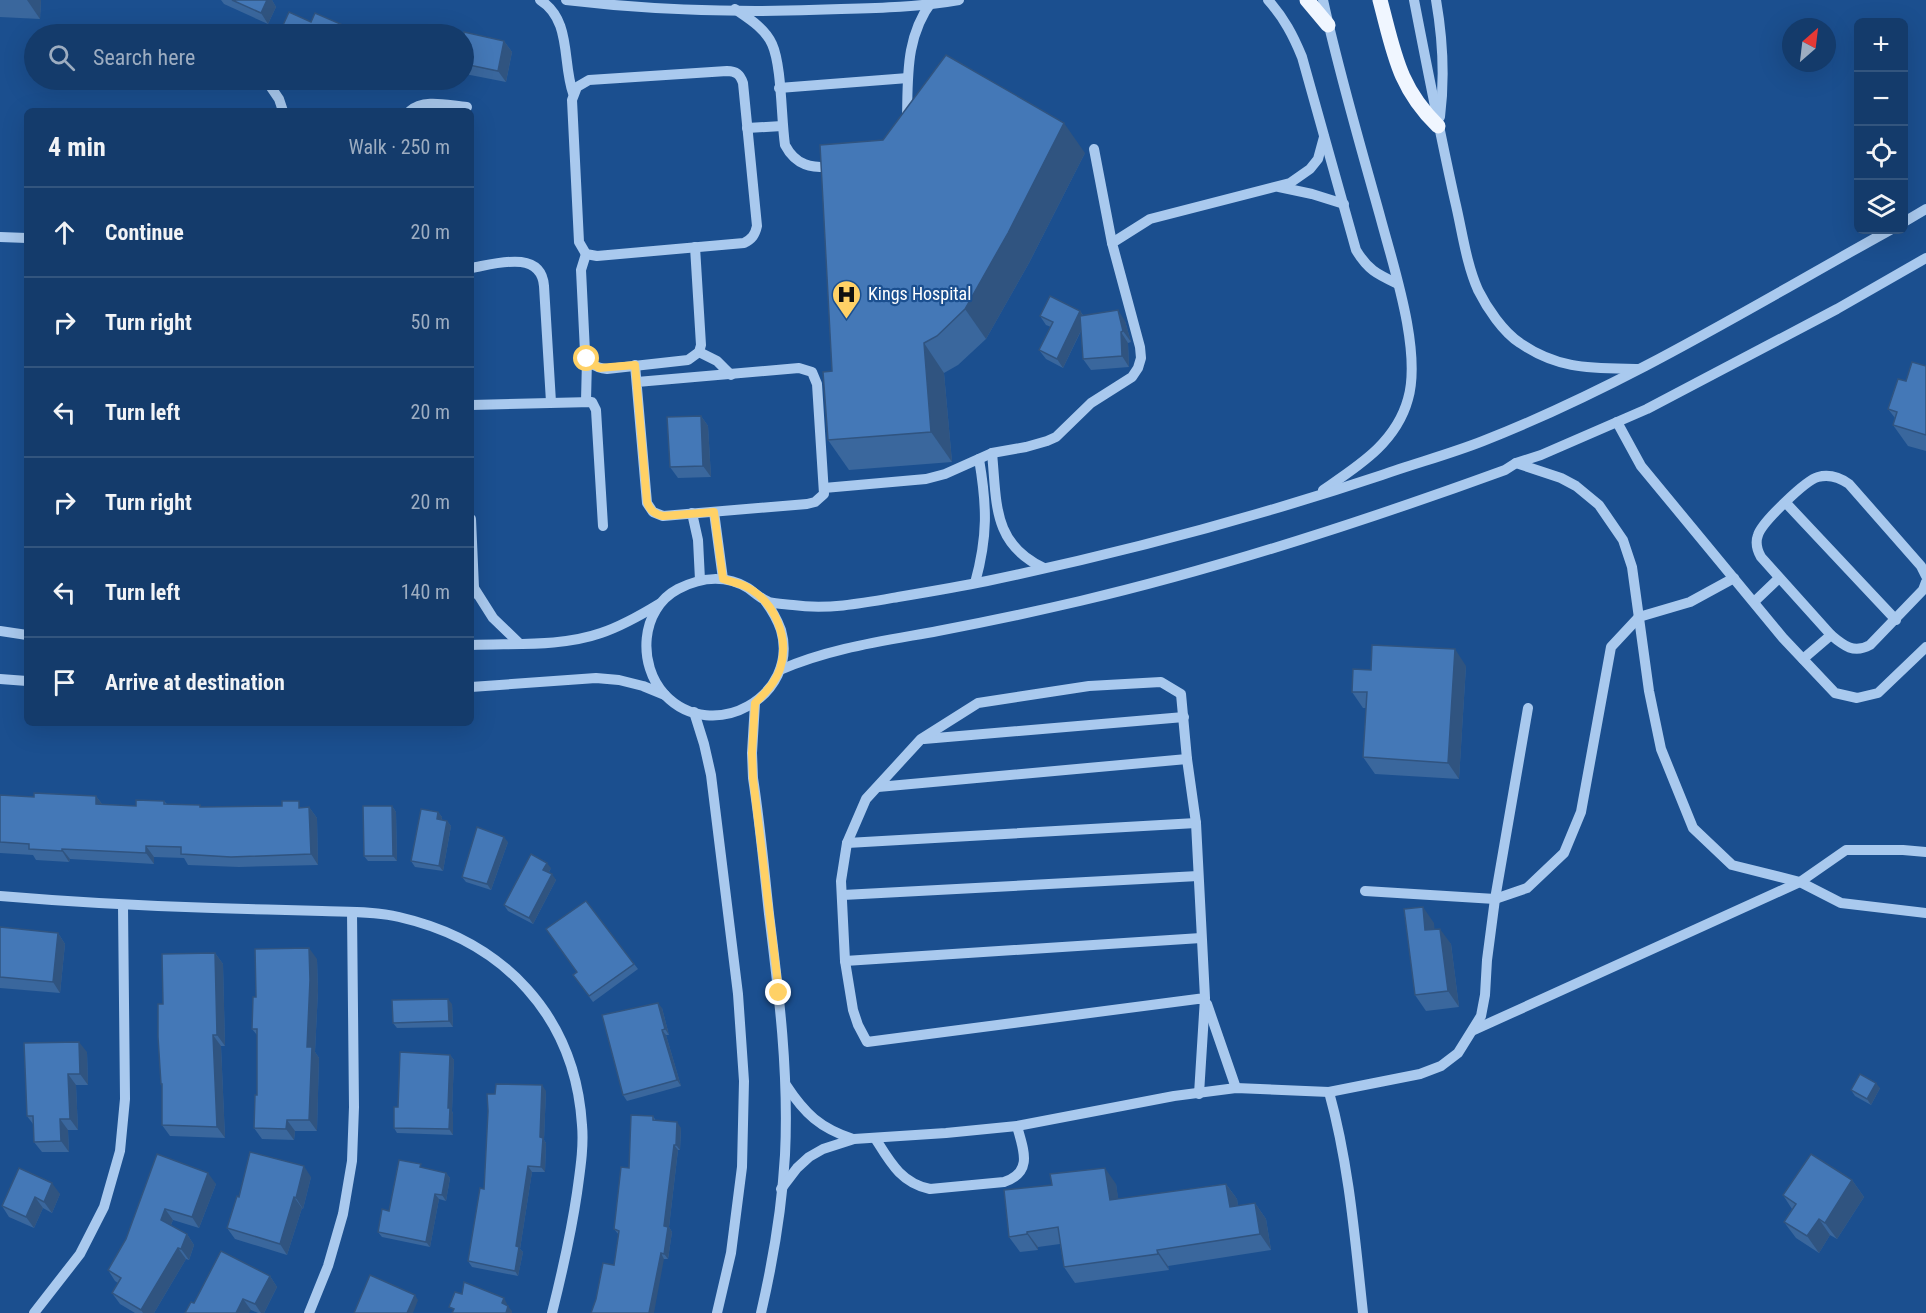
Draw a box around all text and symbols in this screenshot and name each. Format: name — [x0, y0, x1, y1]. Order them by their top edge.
north arrow — [1782, 18, 1836, 72]
map controls — [1854, 18, 1908, 234]
button: + — [1854, 18, 1908, 72]
search box — [24, 24, 474, 90]
icon: search — [45, 41, 78, 74]
text: Search here — [93, 45, 195, 70]
button: − — [1854, 72, 1908, 126]
button: locate — [1854, 126, 1908, 180]
text: 4 min — [48, 132, 106, 162]
text: Walk · 250 m — [349, 135, 450, 159]
button: layers — [1854, 180, 1908, 234]
icon: ahead — [48, 216, 81, 249]
text: Continue — [105, 220, 184, 245]
text: 20 m — [411, 220, 450, 244]
hospital icon: Kings Hospital — [831, 278, 863, 320]
place label: Kings Hospital — [868, 283, 971, 304]
icon: right — [48, 306, 81, 339]
text: Turn right — [105, 310, 192, 335]
text: 50 m — [411, 310, 450, 334]
route start — [573, 345, 599, 371]
icon: left — [48, 396, 81, 429]
text: Turn left — [105, 400, 180, 425]
text: 20 m — [411, 400, 450, 424]
icon: right — [48, 486, 81, 519]
text: Turn right — [105, 490, 192, 515]
text: 20 m — [411, 490, 450, 514]
icon: left — [48, 576, 81, 609]
text: Turn left — [105, 580, 180, 605]
text: 140 m — [401, 580, 450, 604]
icon: arrive — [48, 666, 81, 699]
text: Arrive at destination — [105, 670, 285, 695]
route end — [765, 979, 791, 1005]

